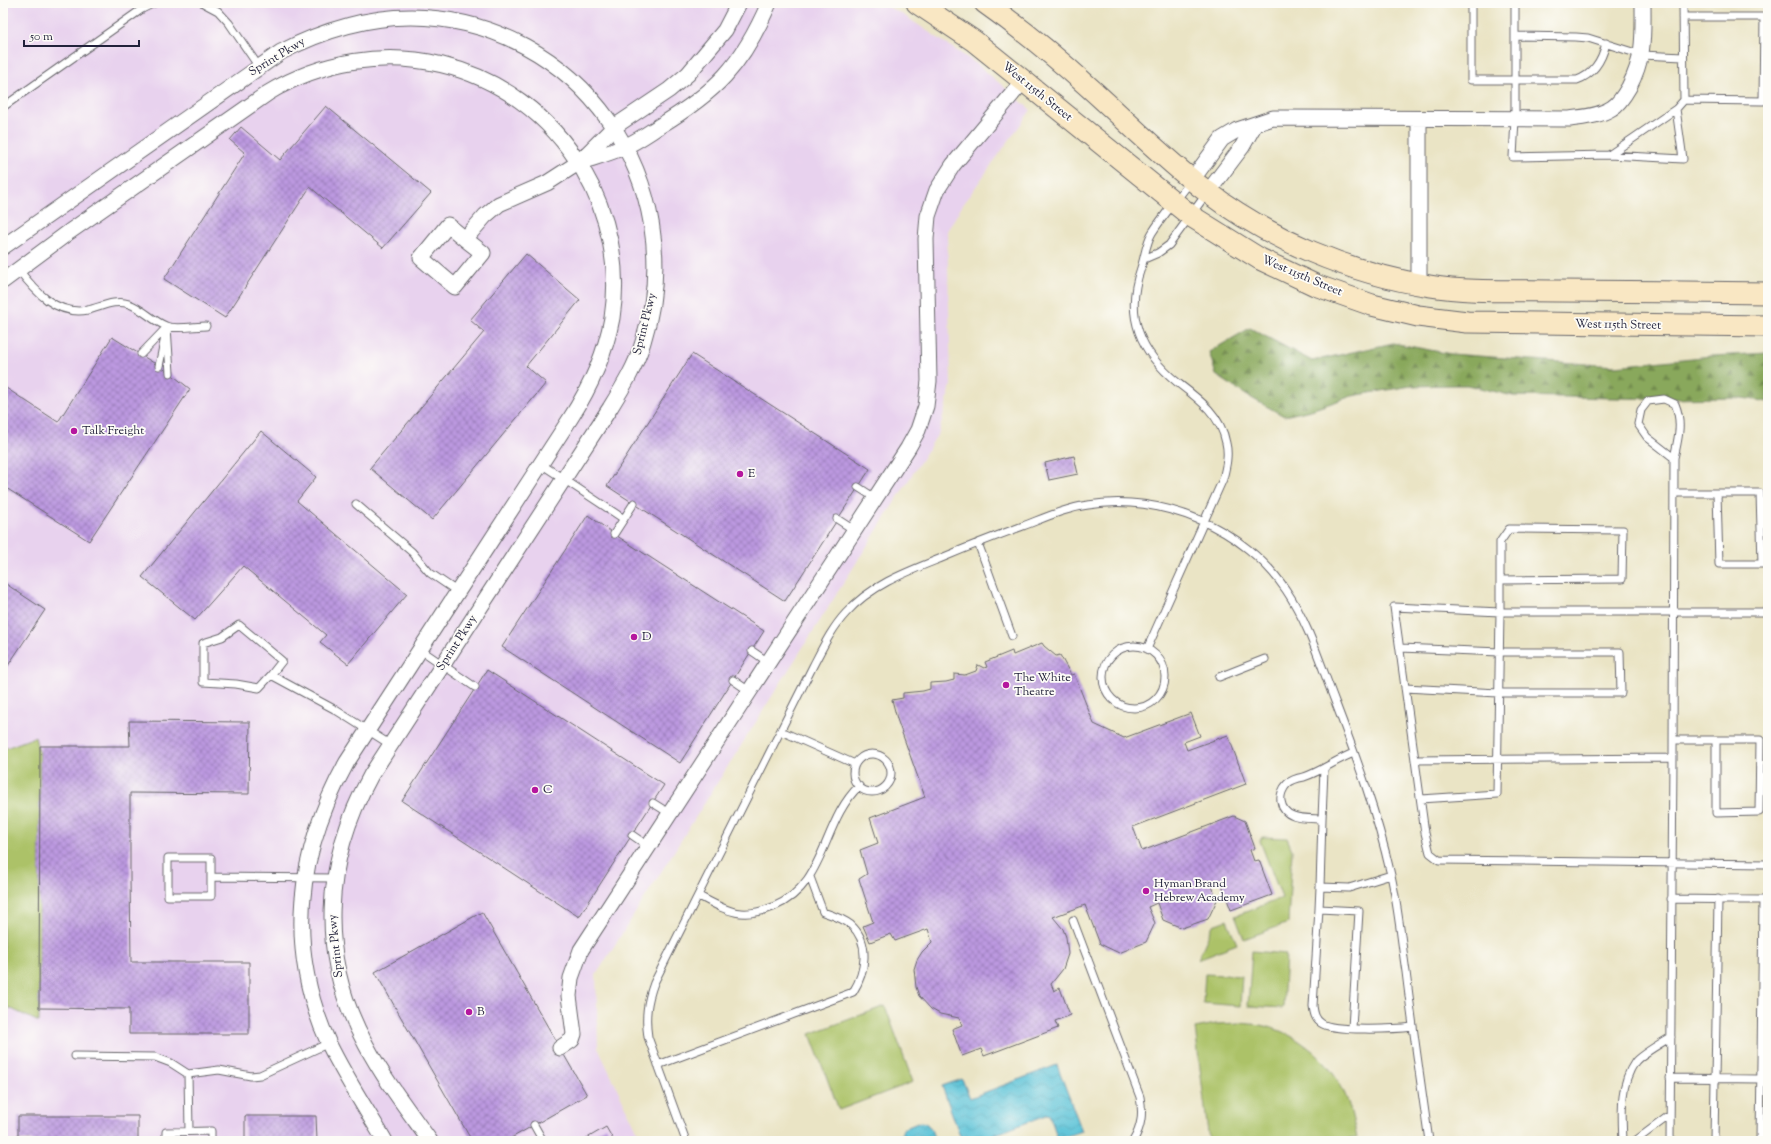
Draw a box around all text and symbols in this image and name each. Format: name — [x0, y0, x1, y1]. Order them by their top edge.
scale bar — [24, 22, 139, 48]
text: 50 m — [29, 28, 53, 46]
street label: Sprint Pkwy — [245, 33, 309, 81]
street label: West 115th Street — [998, 58, 1076, 126]
street label: West 115th Street — [1259, 251, 1345, 301]
street label: Sprint Pkwy — [629, 291, 661, 357]
street label: West 115th Street — [1575, 315, 1661, 335]
place label: Talk Freight — [82, 422, 144, 440]
marker: Talk Freight — [69, 426, 79, 436]
place label: E — [748, 465, 756, 483]
marker: E — [735, 469, 745, 479]
street label: Sprint Pkwy — [432, 612, 482, 674]
place label: D — [642, 628, 652, 646]
marker: D — [629, 632, 639, 642]
place label: The White Theatre — [1014, 669, 1071, 701]
marker: The White Theatre — [1001, 680, 1011, 690]
place label: C — [543, 781, 553, 799]
marker: C — [530, 785, 540, 795]
place label: Hyman Brand Hebrew Academy — [1154, 875, 1245, 907]
marker: Hyman Brand Hebrew Academy — [1141, 886, 1151, 896]
street label: Sprint Pkwy — [324, 914, 348, 978]
place label: B — [477, 1003, 485, 1021]
marker: B — [464, 1007, 474, 1017]

